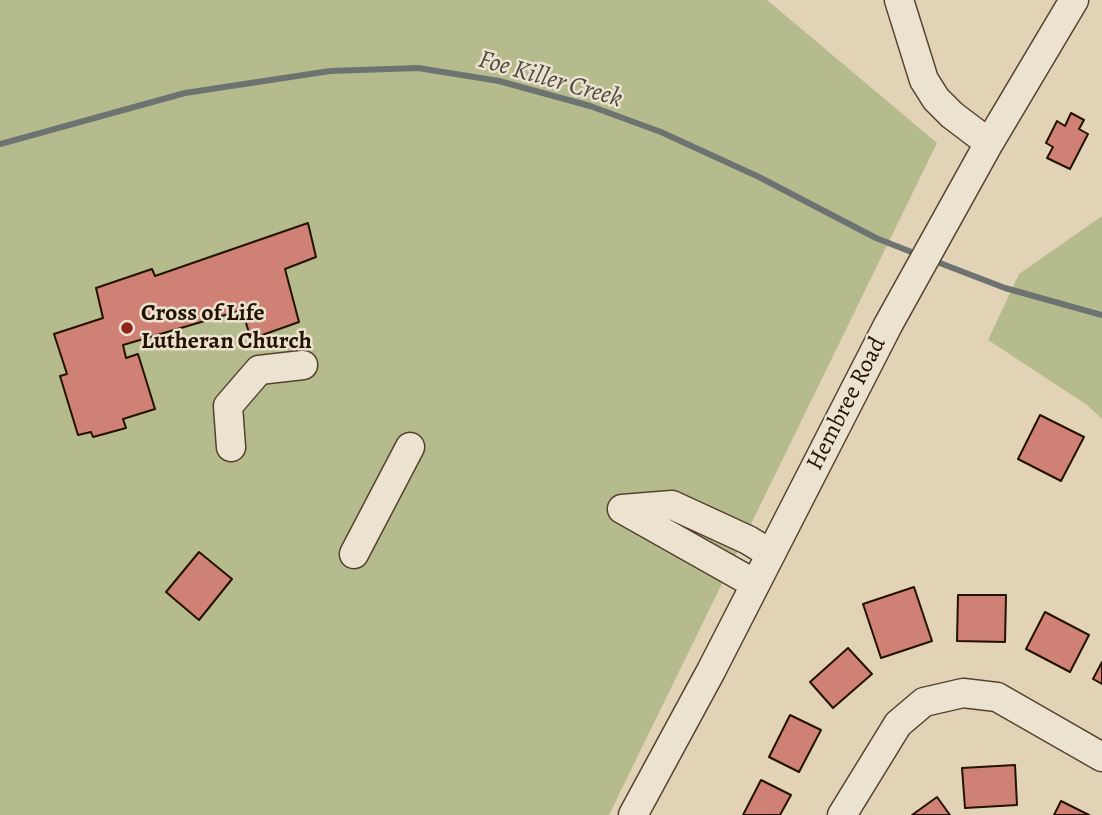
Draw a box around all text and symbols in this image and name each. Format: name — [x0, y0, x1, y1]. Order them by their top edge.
water label: Foe Killer Creek — [474, 45, 626, 115]
place label: Cross of Life Lutheran Church — [141, 300, 312, 356]
marker: Cross of Life Lutheran Church — [119, 320, 135, 336]
street label: Hembree Road — [801, 333, 893, 475]

